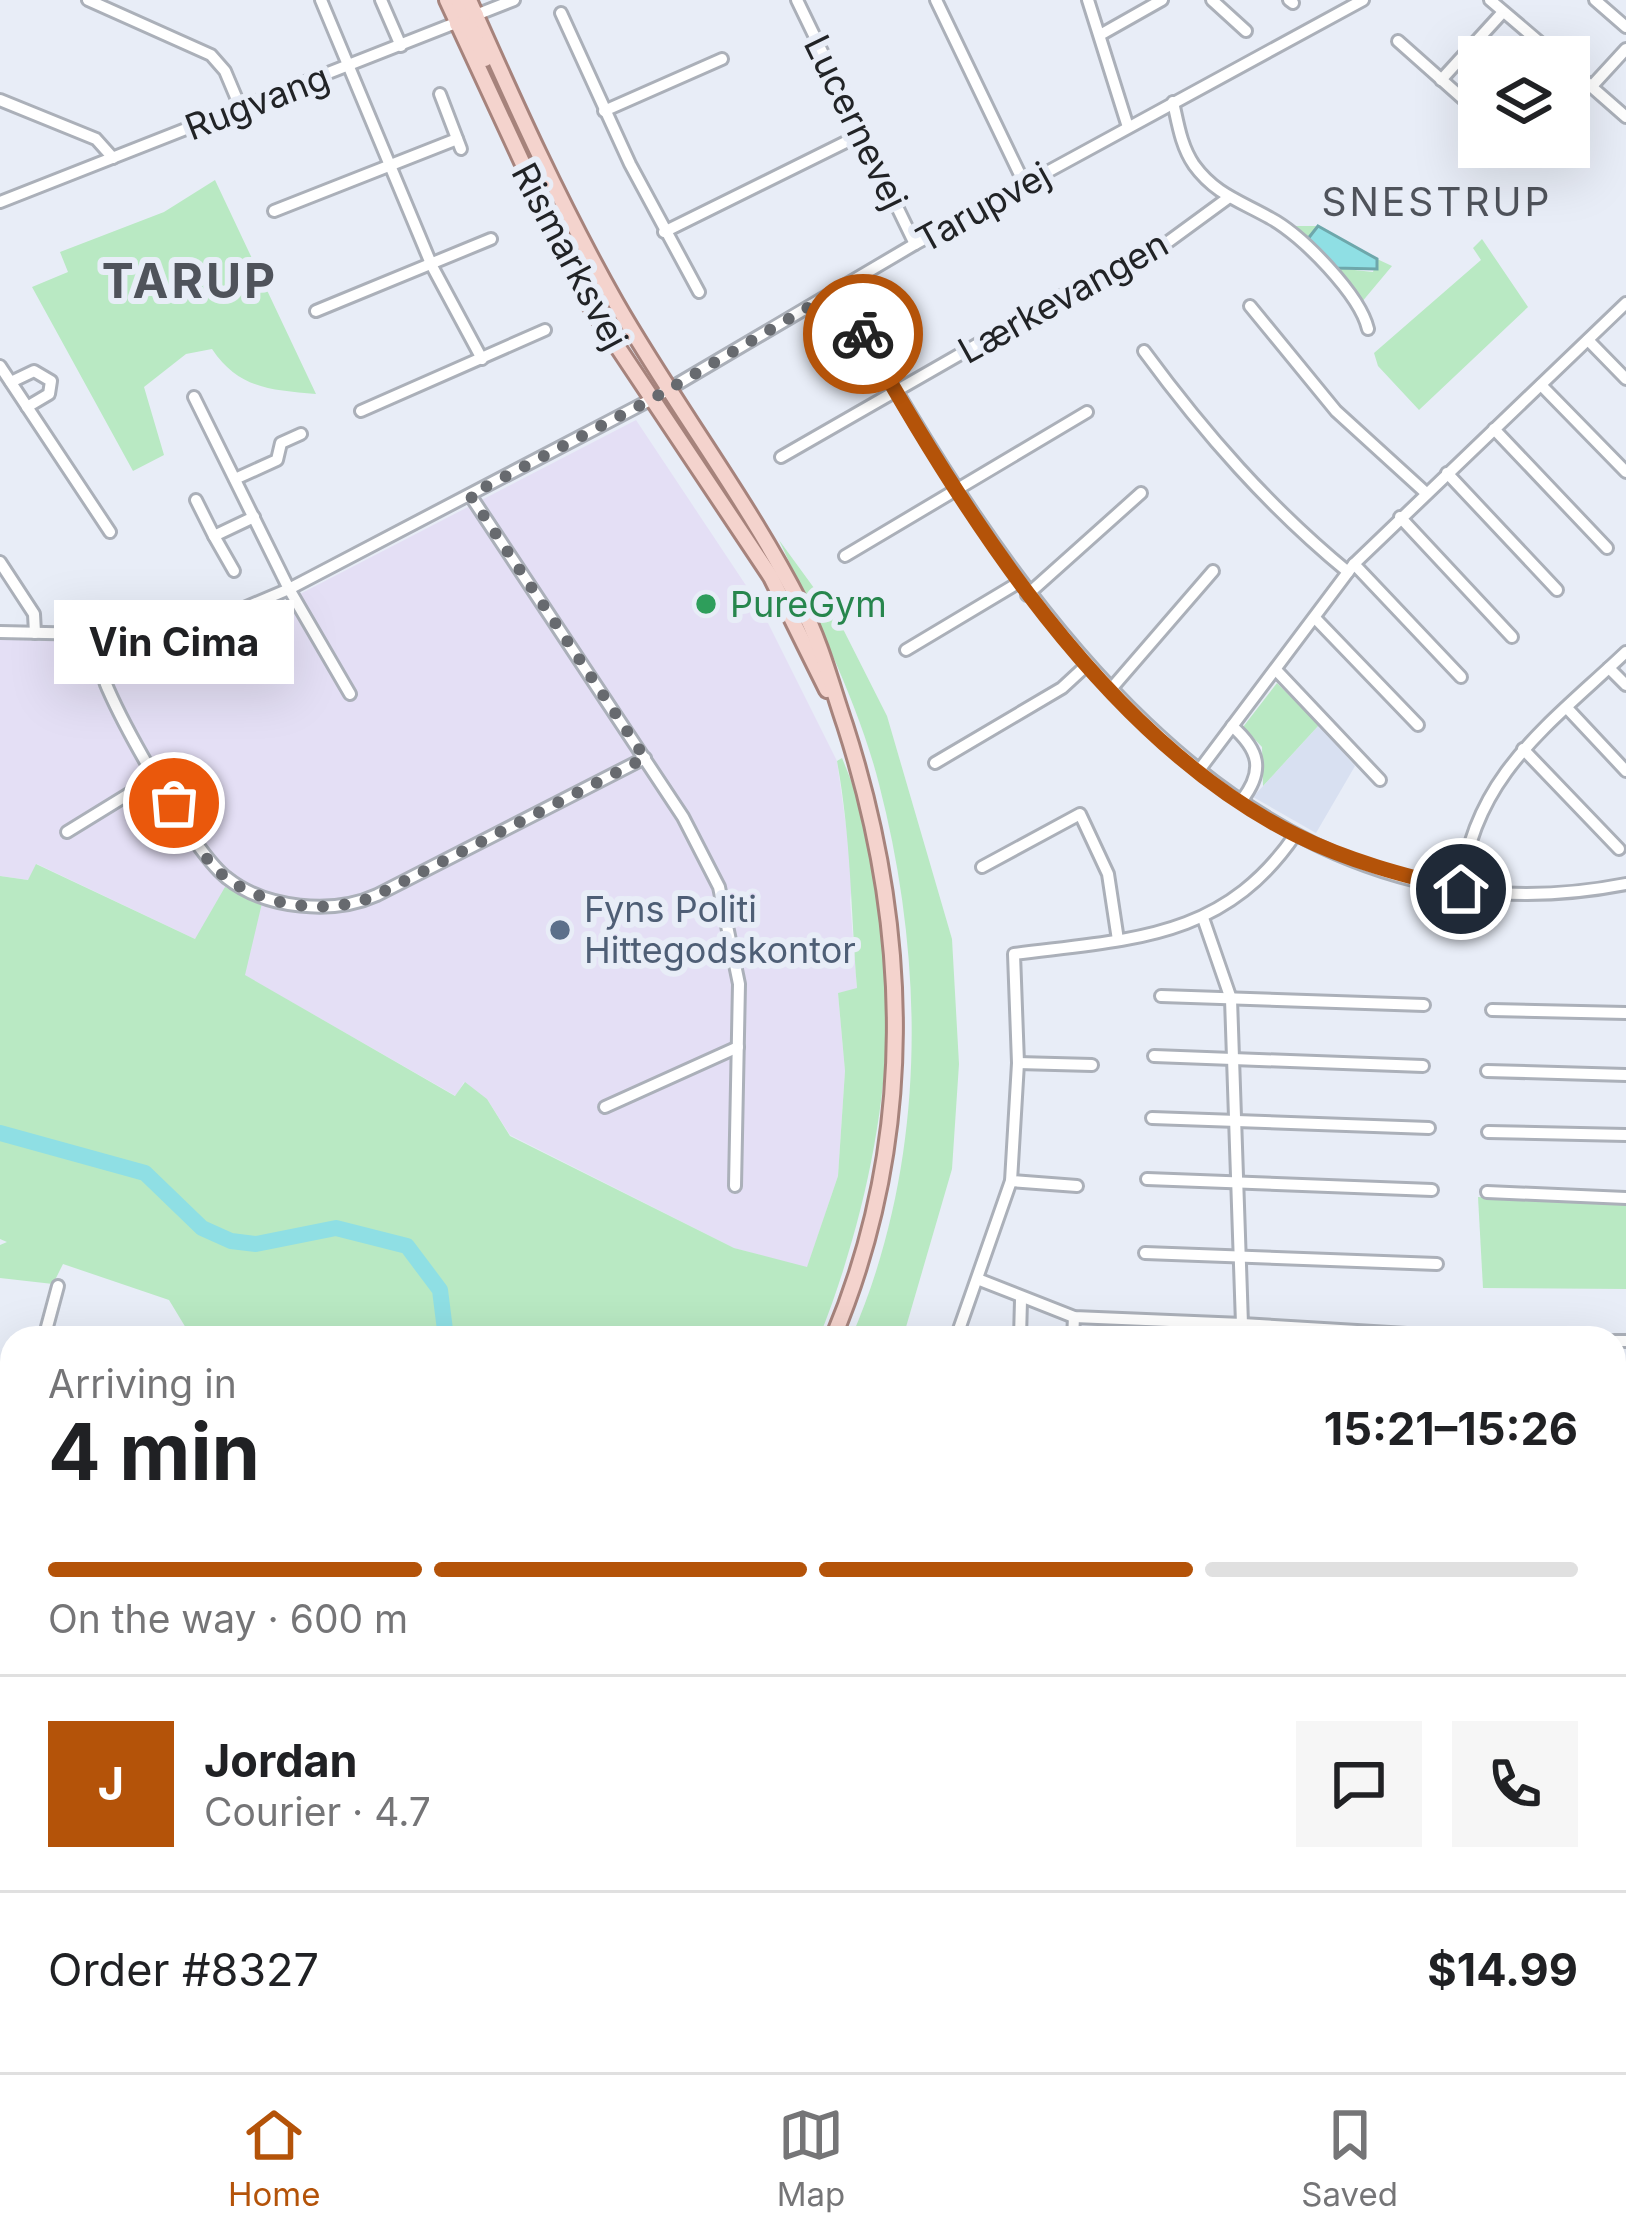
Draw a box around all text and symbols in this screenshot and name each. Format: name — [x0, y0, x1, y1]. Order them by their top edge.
street label: Lucernevej — [795, 28, 917, 216]
map controls — [1458, 36, 1590, 168]
button: layers — [1458, 36, 1590, 168]
street label: Rugvang — [179, 55, 335, 149]
street label: Tarupvej — [908, 152, 1058, 262]
street label: Rismarksvej — [503, 155, 637, 357]
district label: SNESTRUP — [1321, 178, 1553, 225]
street label: Lærkevangen — [951, 221, 1175, 373]
district label: TARUP — [102, 251, 278, 310]
courier — [803, 274, 923, 394]
icon: bike — [830, 301, 896, 367]
place label: PureGym — [730, 582, 887, 626]
marker: PureGym — [693, 591, 719, 617]
callout: Vin Cima — [54, 599, 294, 683]
text: Vin Cima — [89, 618, 259, 665]
pin — [123, 752, 225, 854]
icon: bag — [141, 770, 207, 836]
pin — [1410, 838, 1512, 940]
icon: home — [1428, 856, 1494, 922]
place label: Fyns Politi Hittegodskontor — [584, 887, 856, 972]
marker: Fyns Politi Hittegodskontor — [547, 917, 573, 943]
text: Arriving in — [48, 1360, 237, 1407]
text: 15:21–15:26 — [1324, 1401, 1578, 1456]
text: 4 min — [48, 1404, 260, 1499]
text: On the way · 600 m — [48, 1595, 408, 1642]
button: chat — [1296, 1721, 1422, 1847]
button: phone — [1452, 1721, 1578, 1847]
text: Jordan — [204, 1733, 358, 1788]
text: J — [98, 1756, 124, 1811]
text: Courier · 4.7 — [204, 1788, 431, 1835]
text: Order #8327 — [48, 1942, 319, 1997]
text: $14.99 — [1427, 1942, 1578, 1997]
tab: Home — [228, 2102, 321, 2214]
tab: Map — [777, 2102, 845, 2214]
tab: Saved — [1301, 2102, 1398, 2214]

